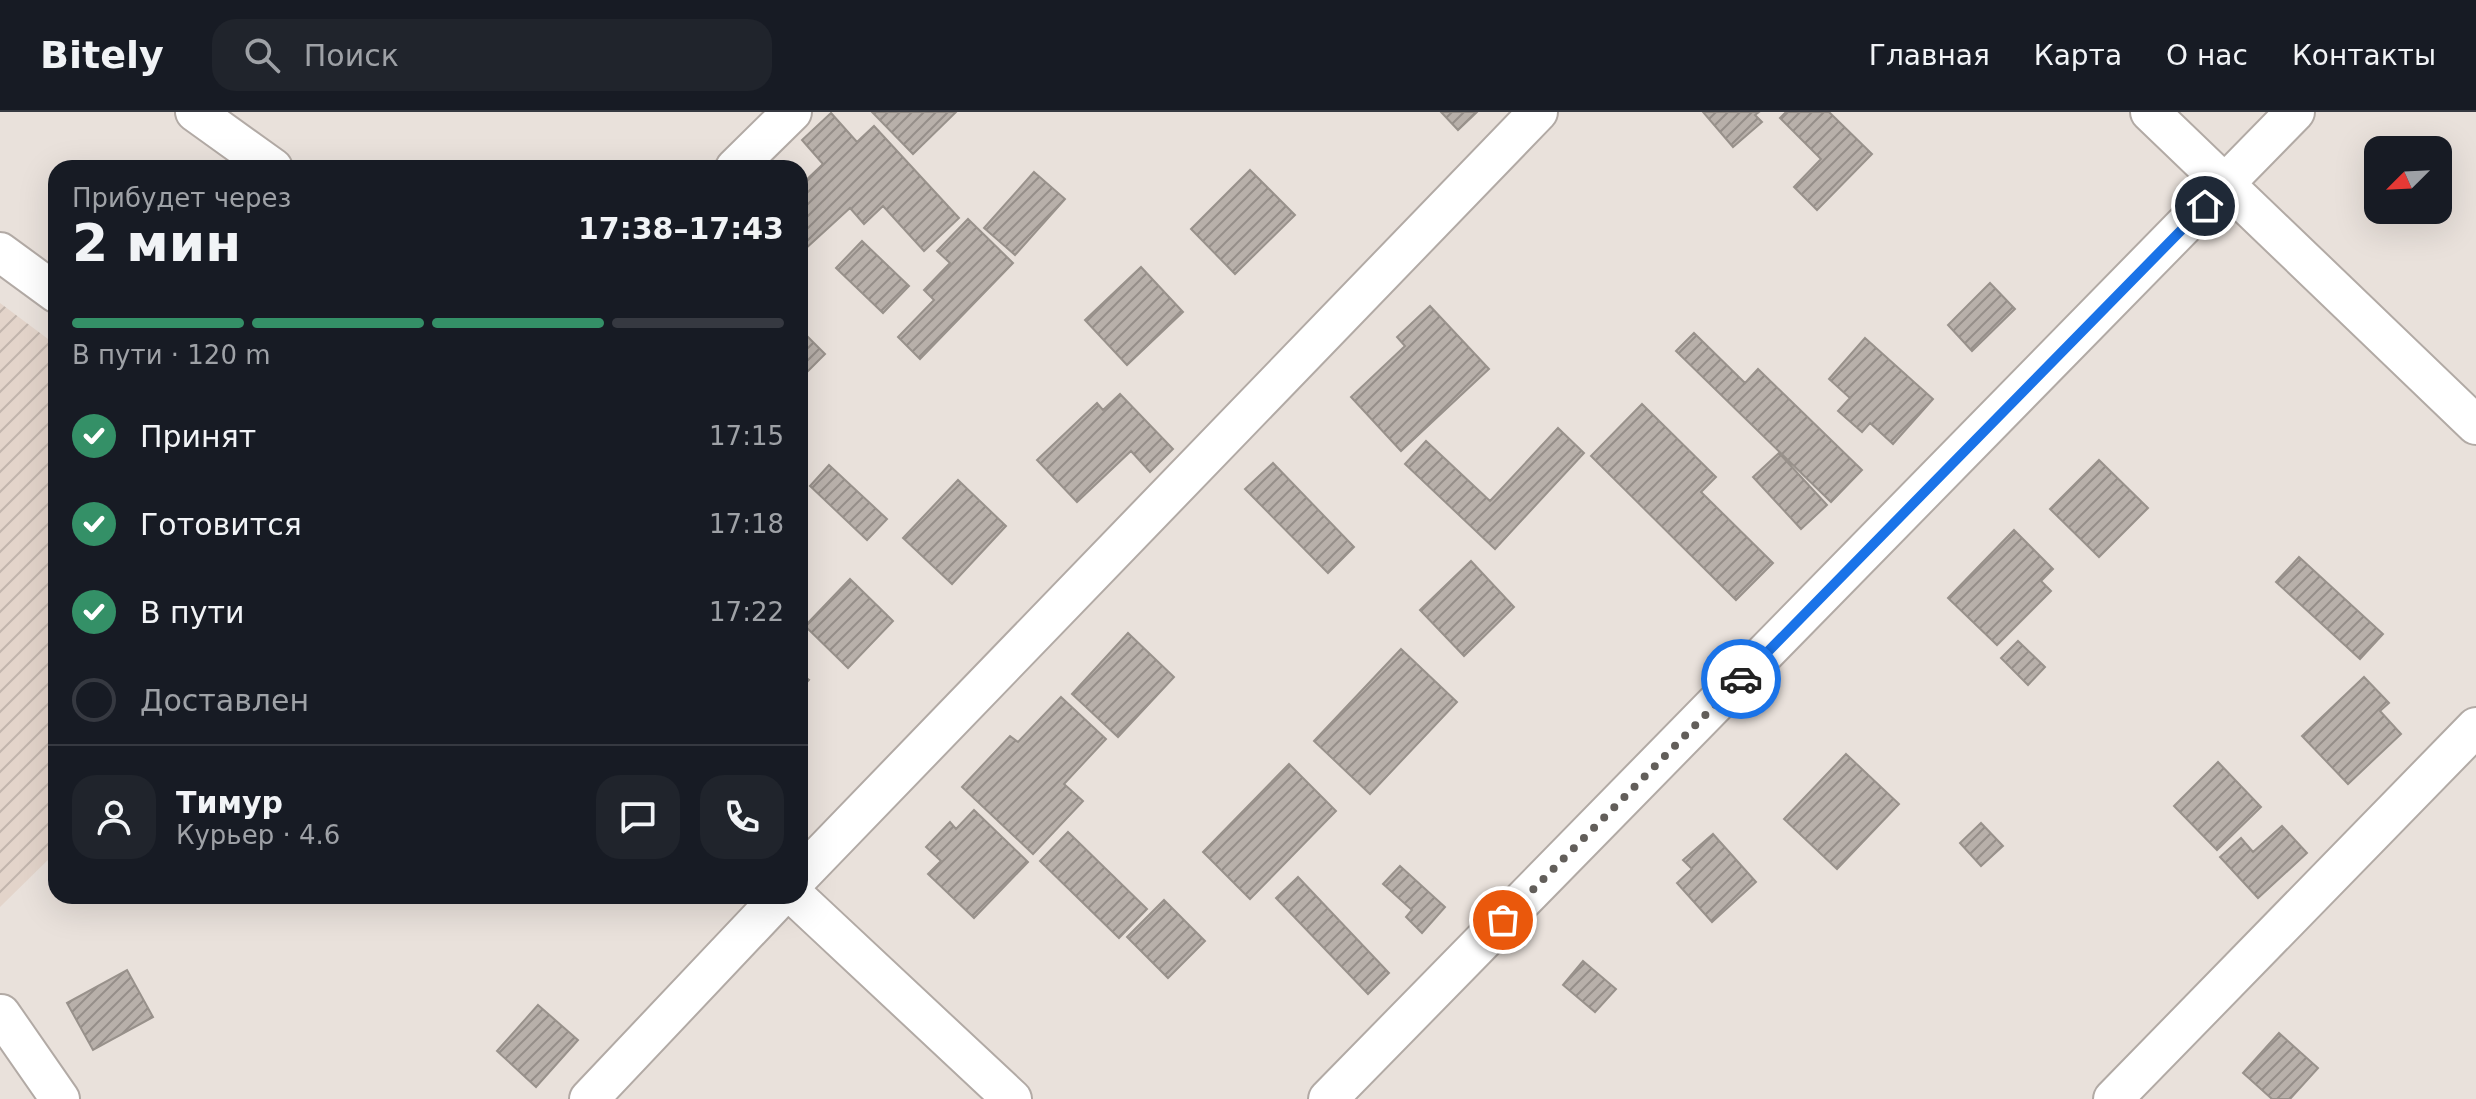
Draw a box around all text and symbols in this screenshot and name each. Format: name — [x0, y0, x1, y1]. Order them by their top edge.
search box — [212, 19, 772, 91]
text: Bitely — [40, 33, 164, 77]
icon: search — [240, 33, 284, 77]
text: Поиск — [304, 38, 399, 73]
text: Главная — [1869, 39, 1990, 72]
text: Карта — [2034, 39, 2122, 72]
text: О нас — [2166, 39, 2248, 72]
text: Контакты — [2292, 39, 2436, 72]
north arrow — [2364, 136, 2452, 224]
map controls — [2364, 136, 2452, 224]
pin — [2171, 172, 2239, 240]
text: Прибудет через — [72, 183, 291, 213]
icon: home — [2183, 184, 2227, 228]
text: 17:38–17:43 — [578, 211, 784, 246]
text: 2 мин — [72, 213, 241, 273]
text: В пути · 120 m — [72, 340, 271, 370]
icon: check — [72, 414, 116, 458]
text: Принят — [140, 419, 256, 454]
text: 17:15 — [709, 421, 784, 451]
icon: check — [72, 502, 116, 546]
text: Готовится — [140, 507, 302, 542]
text: 17:18 — [709, 509, 784, 539]
icon: check — [72, 590, 116, 634]
text: В пути — [140, 595, 244, 630]
text: 17:22 — [709, 597, 784, 627]
courier — [1701, 639, 1781, 719]
icon: car — [1719, 657, 1763, 701]
text: Доставлен — [140, 683, 309, 718]
button: person — [72, 775, 156, 859]
button: chat — [596, 775, 680, 859]
button: phone — [700, 775, 784, 859]
text: Тимур — [176, 785, 283, 820]
text: Курьер · 4.6 — [176, 820, 340, 850]
pin — [1469, 886, 1537, 954]
icon: bag — [1481, 898, 1525, 942]

